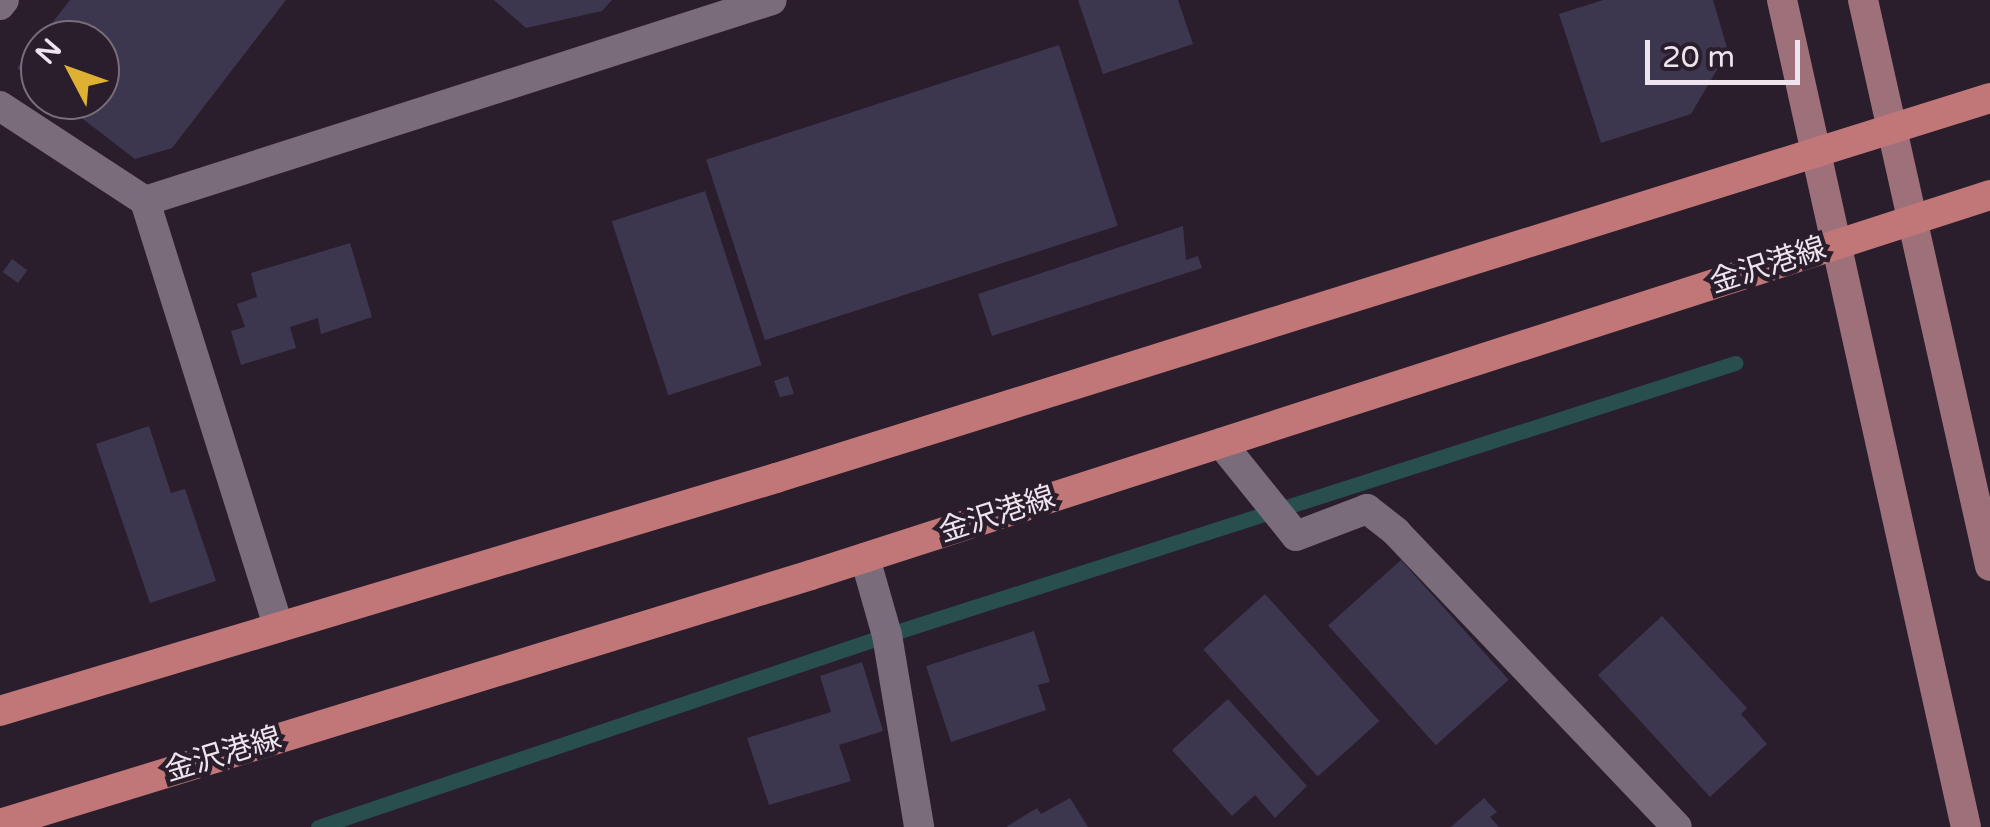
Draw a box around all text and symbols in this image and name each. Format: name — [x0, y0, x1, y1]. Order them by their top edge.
north arrow — [20, 20, 120, 120]
scale bar — [1650, 20, 1805, 82]
text: N — [29, 32, 69, 71]
text: 20 m — [1662, 39, 1735, 76]
street label: 金沢港線 — [1705, 230, 1831, 302]
street label: 金沢港線 — [934, 479, 1060, 551]
street label: 金沢港線 — [160, 720, 286, 790]

